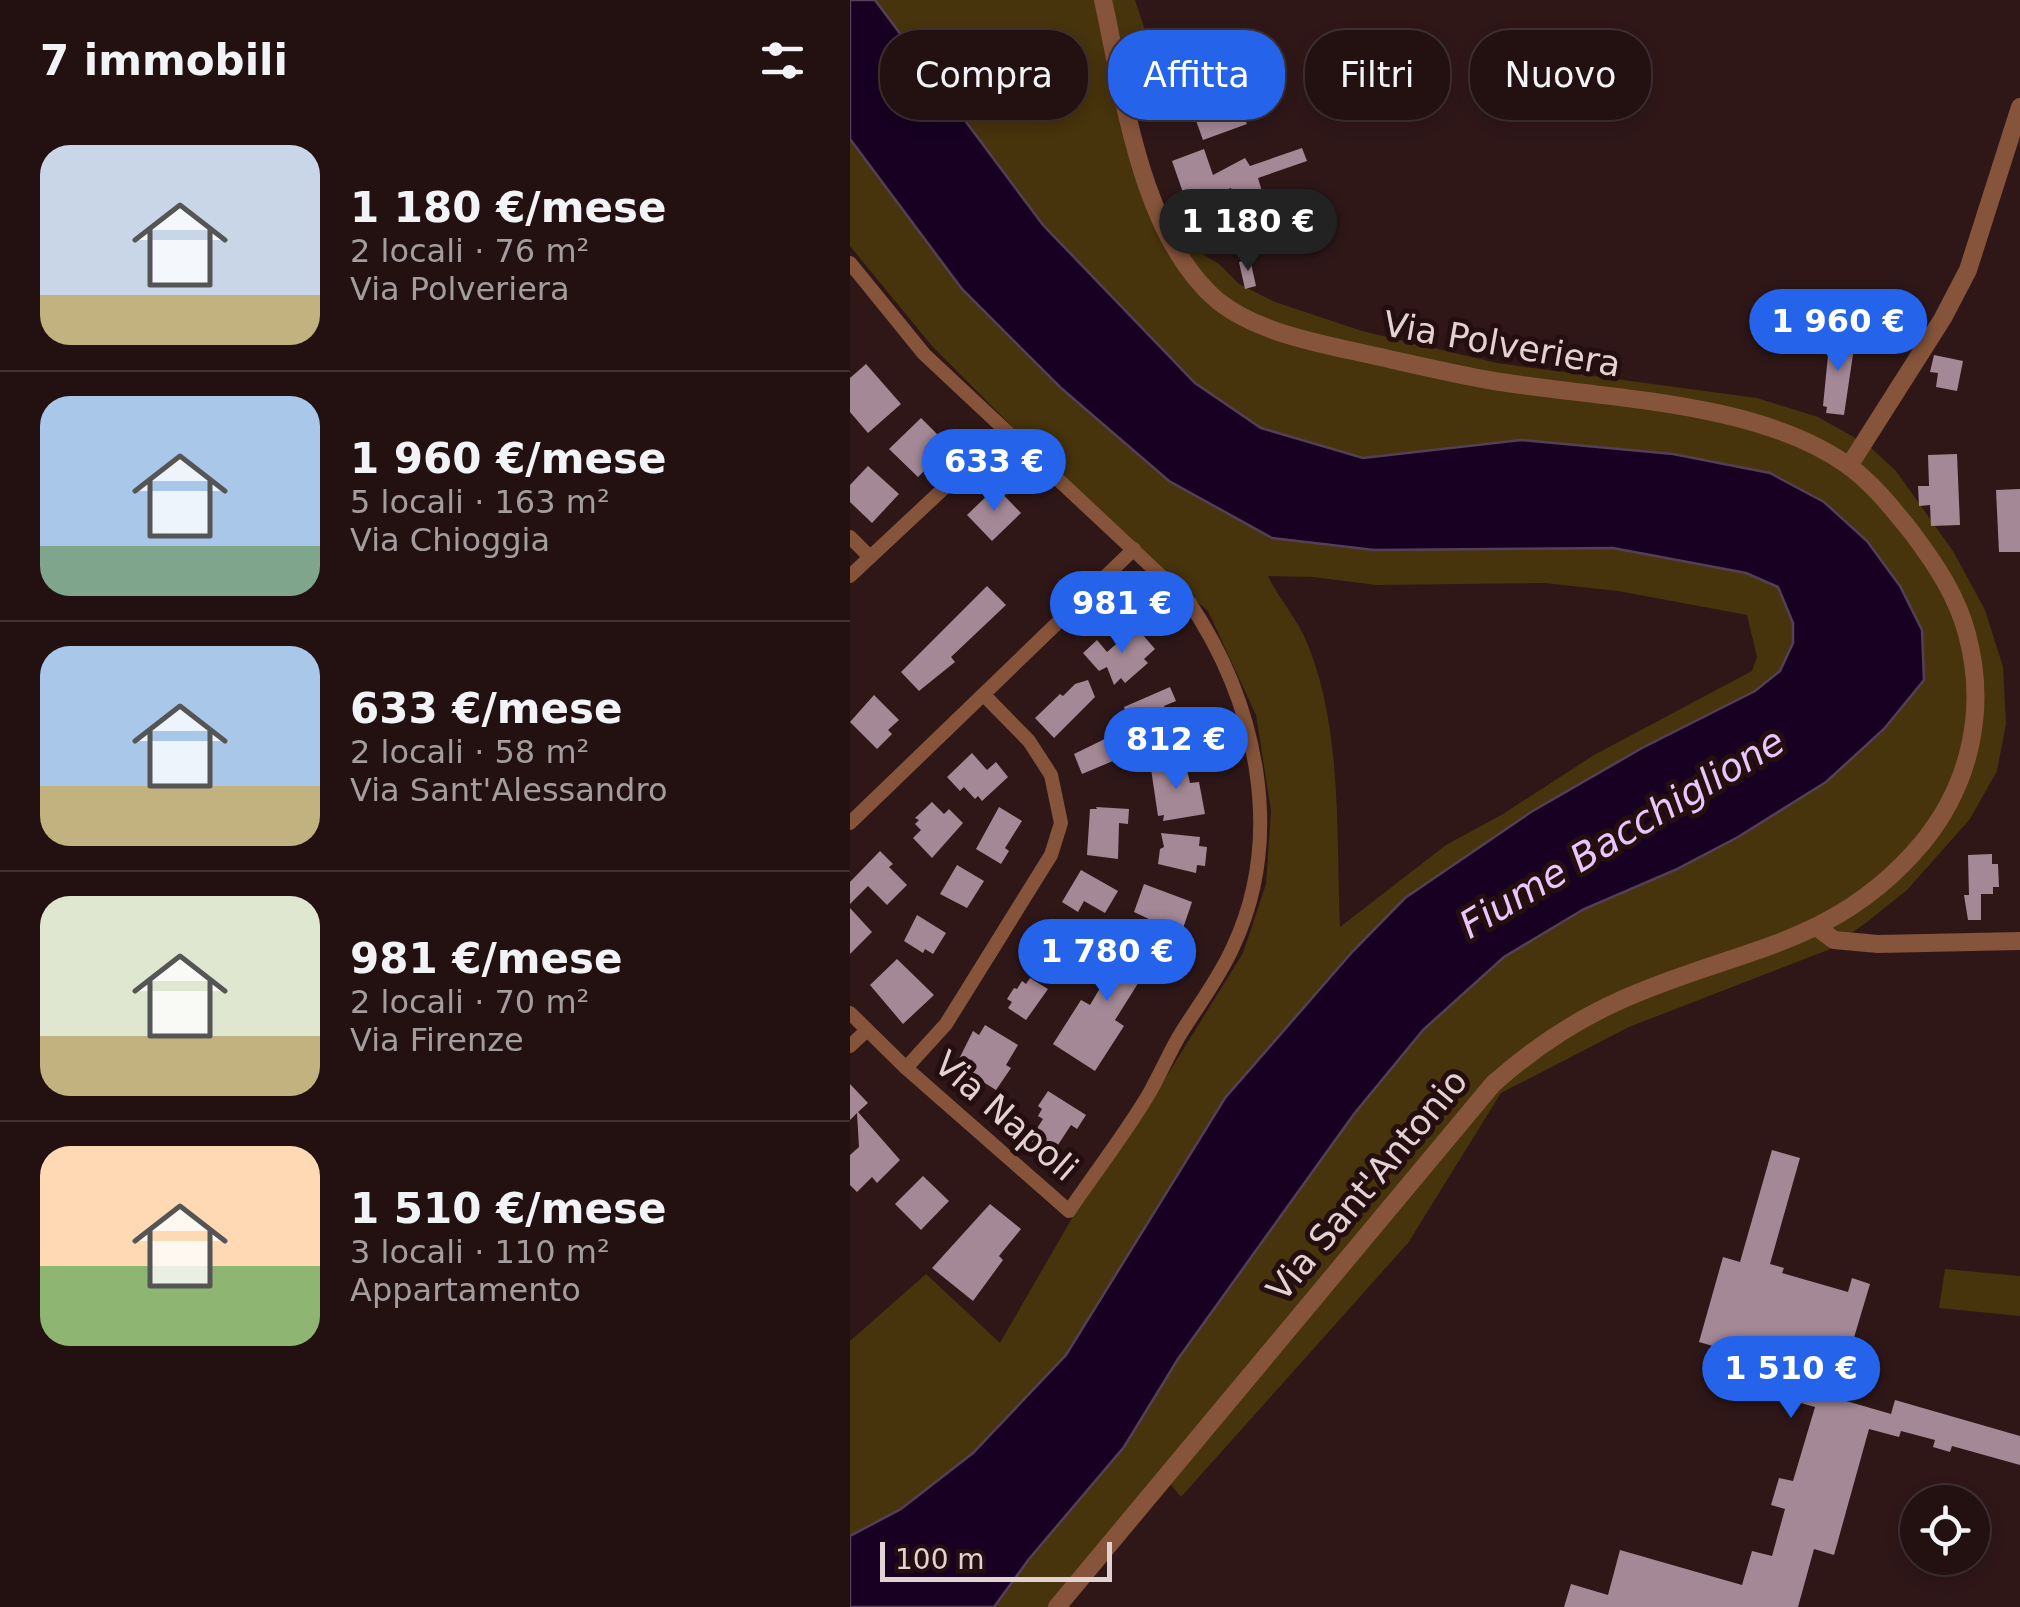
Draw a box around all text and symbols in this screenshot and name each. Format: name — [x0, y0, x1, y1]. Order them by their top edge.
chip: Compra — [880, 30, 1088, 120]
chip: Affitta — [1108, 30, 1285, 120]
chip: Filtri — [1305, 30, 1450, 120]
chip: Nuovo — [1470, 30, 1651, 120]
icon: filters — [755, 33, 810, 88]
text: 7 immobili — [40, 36, 288, 85]
text: 1 180 €/mese — [350, 183, 666, 232]
icon: home — [120, 185, 240, 305]
pin: 1 180 € — [1156, 189, 1340, 274]
text: 1 180 € — [1181, 202, 1315, 240]
text: 2 locali · 76 m² — [350, 232, 589, 270]
text: Via Polveriera — [350, 270, 570, 308]
pin: 1 960 € — [1746, 289, 1930, 374]
text: 1 960 € — [1771, 302, 1905, 340]
street label: Via Polveriera — [1380, 303, 1624, 385]
pin: 633 € — [924, 429, 1064, 514]
text: 1 960 €/mese — [350, 434, 666, 483]
icon: home — [120, 436, 240, 556]
text: 633 € — [944, 442, 1044, 480]
text: 5 locali · 163 m² — [350, 483, 610, 521]
text: Via Chioggia — [350, 521, 550, 559]
pin: 981 € — [1052, 571, 1192, 656]
text: 981 € — [1072, 584, 1172, 622]
text: 633 €/mese — [350, 684, 623, 733]
icon: home — [120, 686, 240, 806]
pin: 812 € — [1106, 707, 1246, 792]
water label: Fiume Bacchiglione — [1452, 719, 1792, 947]
text: 812 € — [1126, 720, 1226, 758]
text: 2 locali · 58 m² — [350, 733, 589, 771]
text: Via Sant'Alessandro — [350, 771, 667, 809]
pin: 1 780 € — [1015, 919, 1199, 1004]
text: 1 780 € — [1040, 932, 1174, 970]
text: 981 €/mese — [350, 934, 623, 983]
icon: home — [120, 936, 240, 1056]
text: 2 locali · 70 m² — [350, 983, 589, 1021]
text: Via Firenze — [350, 1021, 524, 1059]
street label: Via Napoli — [926, 1043, 1086, 1189]
street label: Via Sant'Antonio — [1259, 1061, 1475, 1309]
text: 1 510 €/mese — [350, 1184, 666, 1233]
icon: home — [120, 1186, 240, 1306]
text: 3 locali · 110 m² — [350, 1233, 610, 1271]
text: Appartamento — [350, 1271, 581, 1309]
pin: 1 510 € — [1699, 1336, 1883, 1421]
text: 1 510 € — [1724, 1349, 1858, 1387]
map controls — [1900, 1485, 1990, 1575]
button: locate — [1900, 1485, 1990, 1575]
scale bar — [880, 1537, 1112, 1582]
text: 100 m — [895, 1543, 985, 1576]

